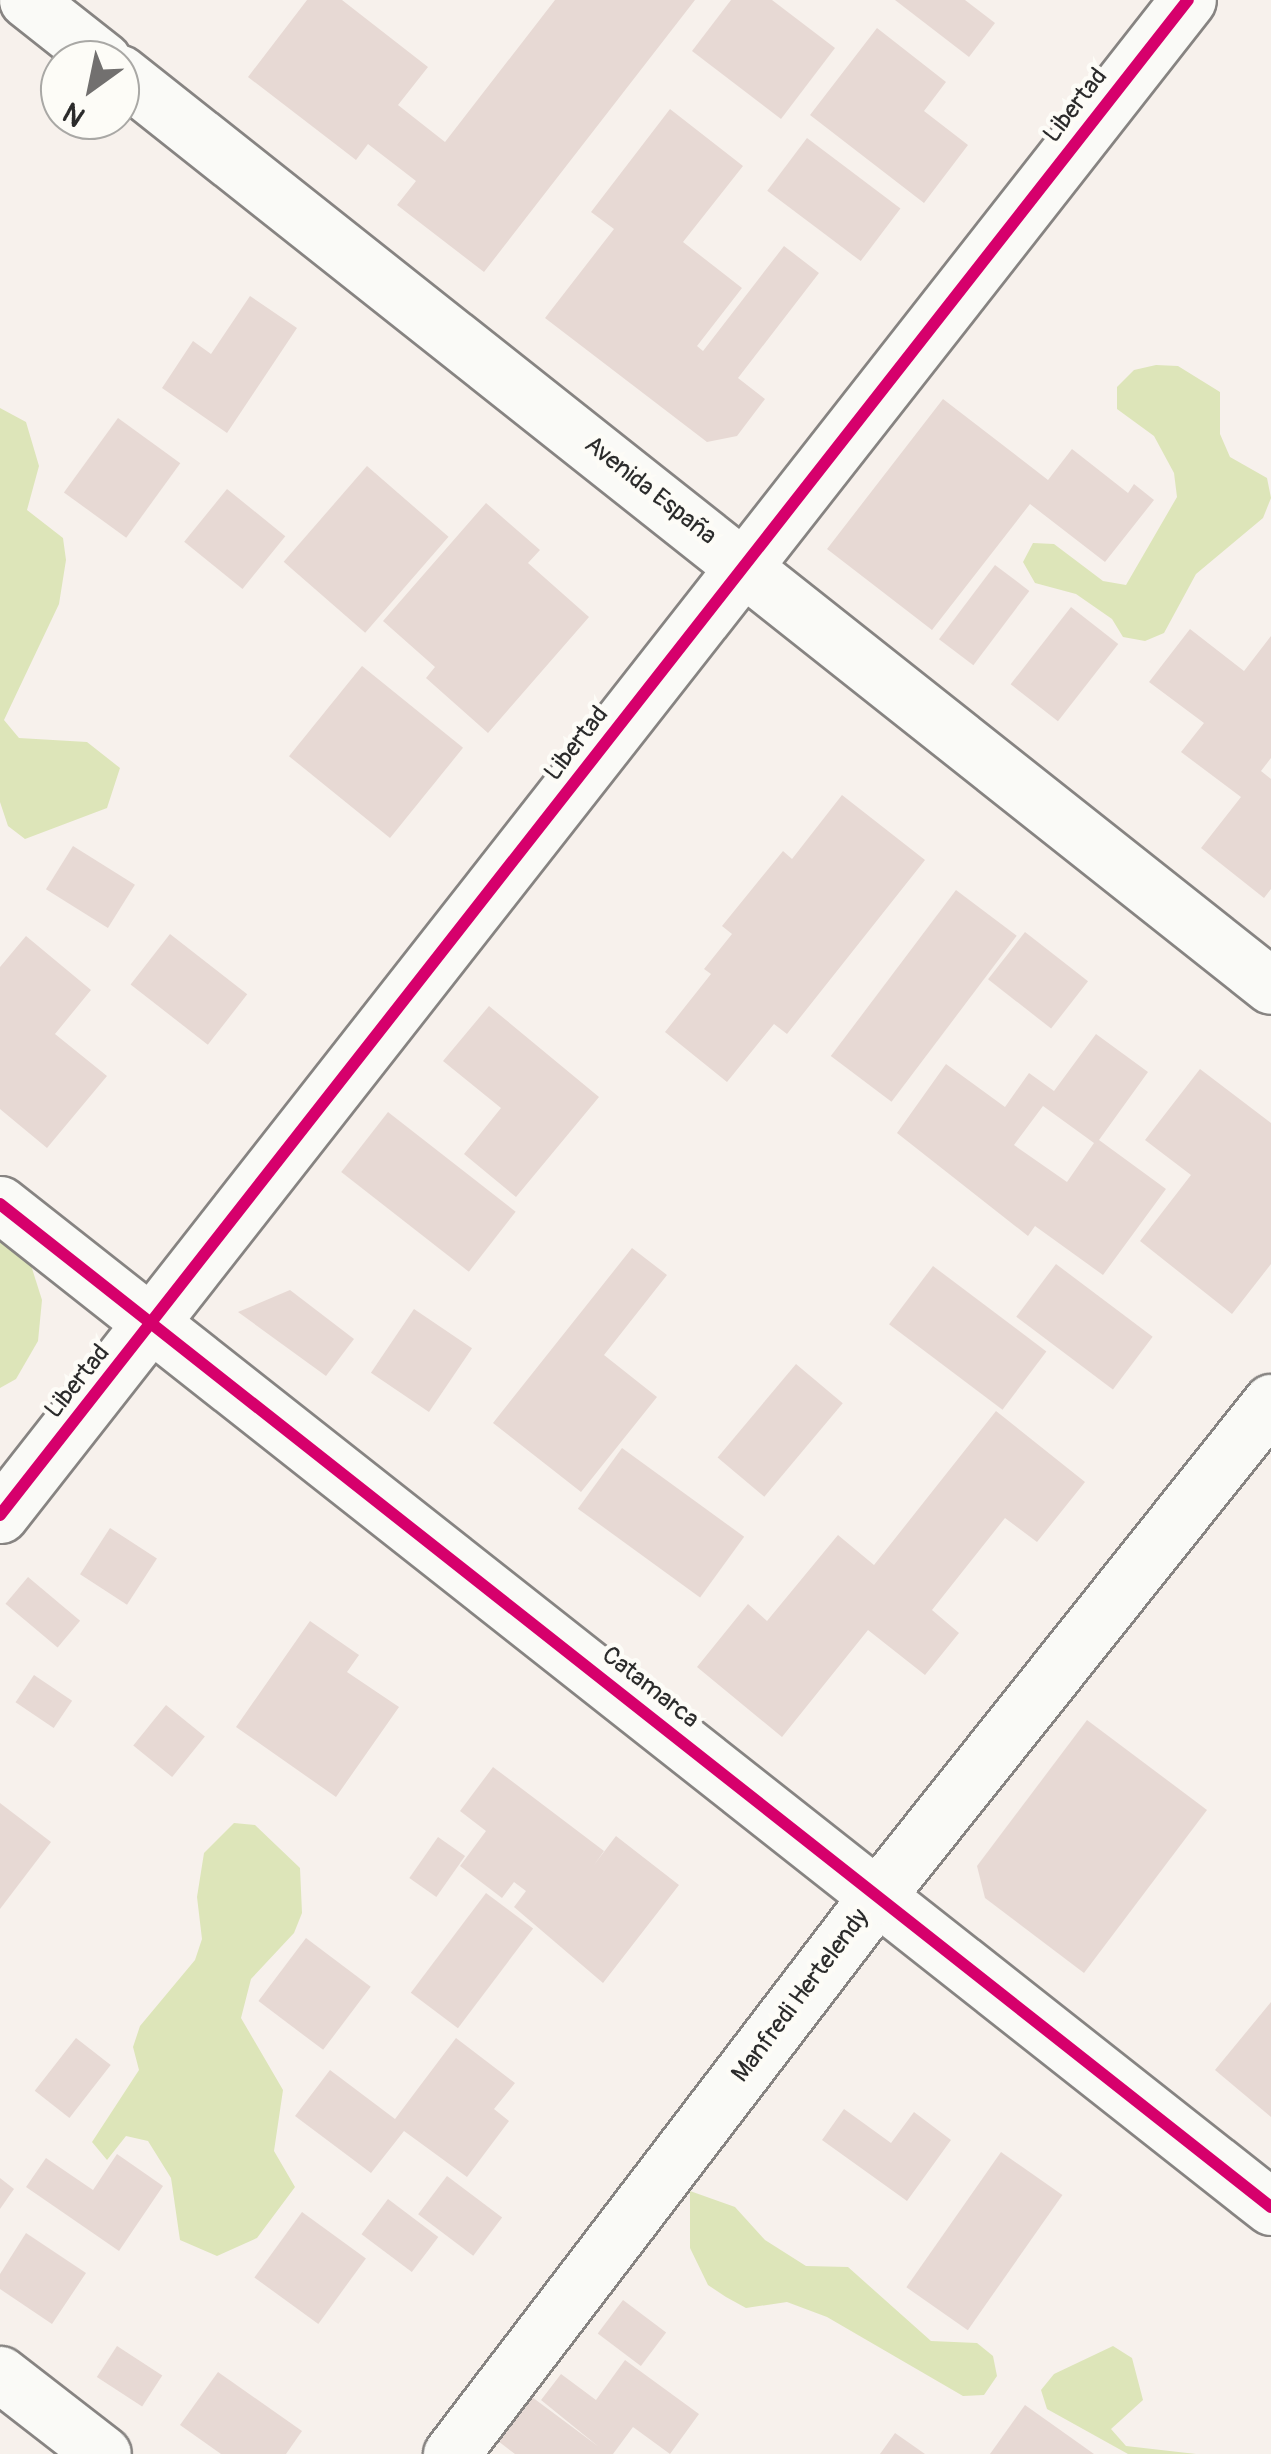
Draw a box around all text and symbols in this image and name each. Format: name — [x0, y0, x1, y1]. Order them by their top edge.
north arrow — [40, 40, 140, 140]
street label: Libertad — [1038, 63, 1114, 149]
text: N — [57, 94, 92, 134]
street label: Avenida España — [578, 430, 722, 552]
street label: Libertad — [539, 701, 615, 787]
street label: Libertad — [39, 1339, 117, 1425]
street label: Catamarca — [595, 1641, 705, 1735]
street label: Manfredi Hertelendy — [726, 1903, 876, 2089]

